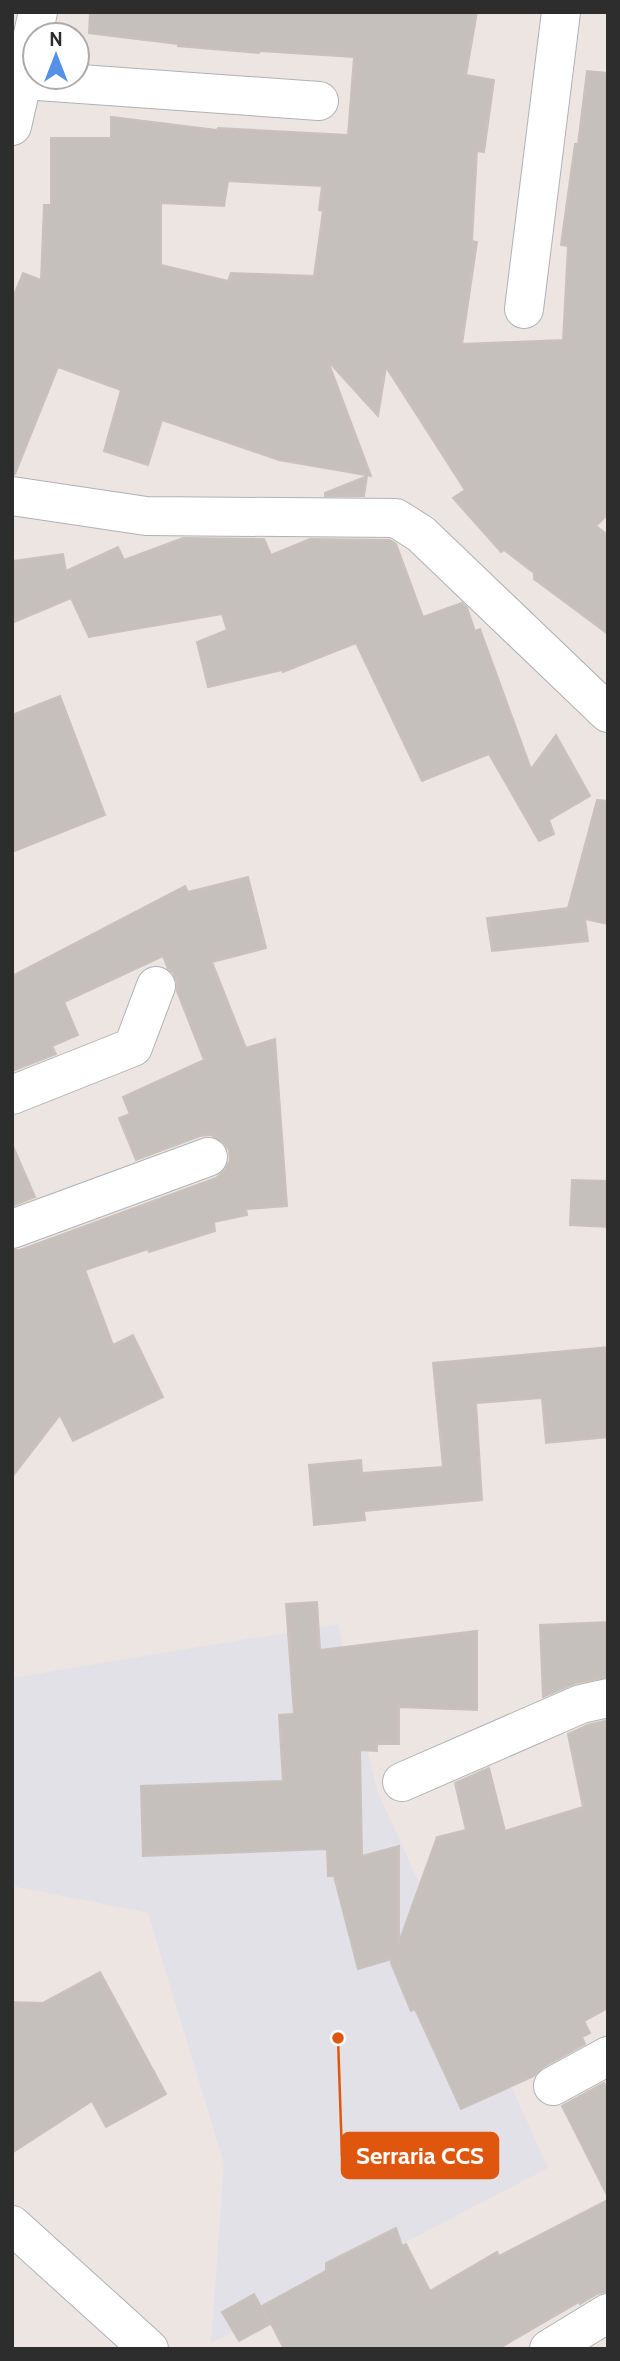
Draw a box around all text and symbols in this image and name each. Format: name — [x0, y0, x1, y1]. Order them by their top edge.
north arrow — [21, 21, 91, 91]
text: N — [49, 28, 63, 51]
callout: Serraria CCS — [342, 2133, 498, 2178]
text: Serraria CCS — [356, 2141, 484, 2170]

